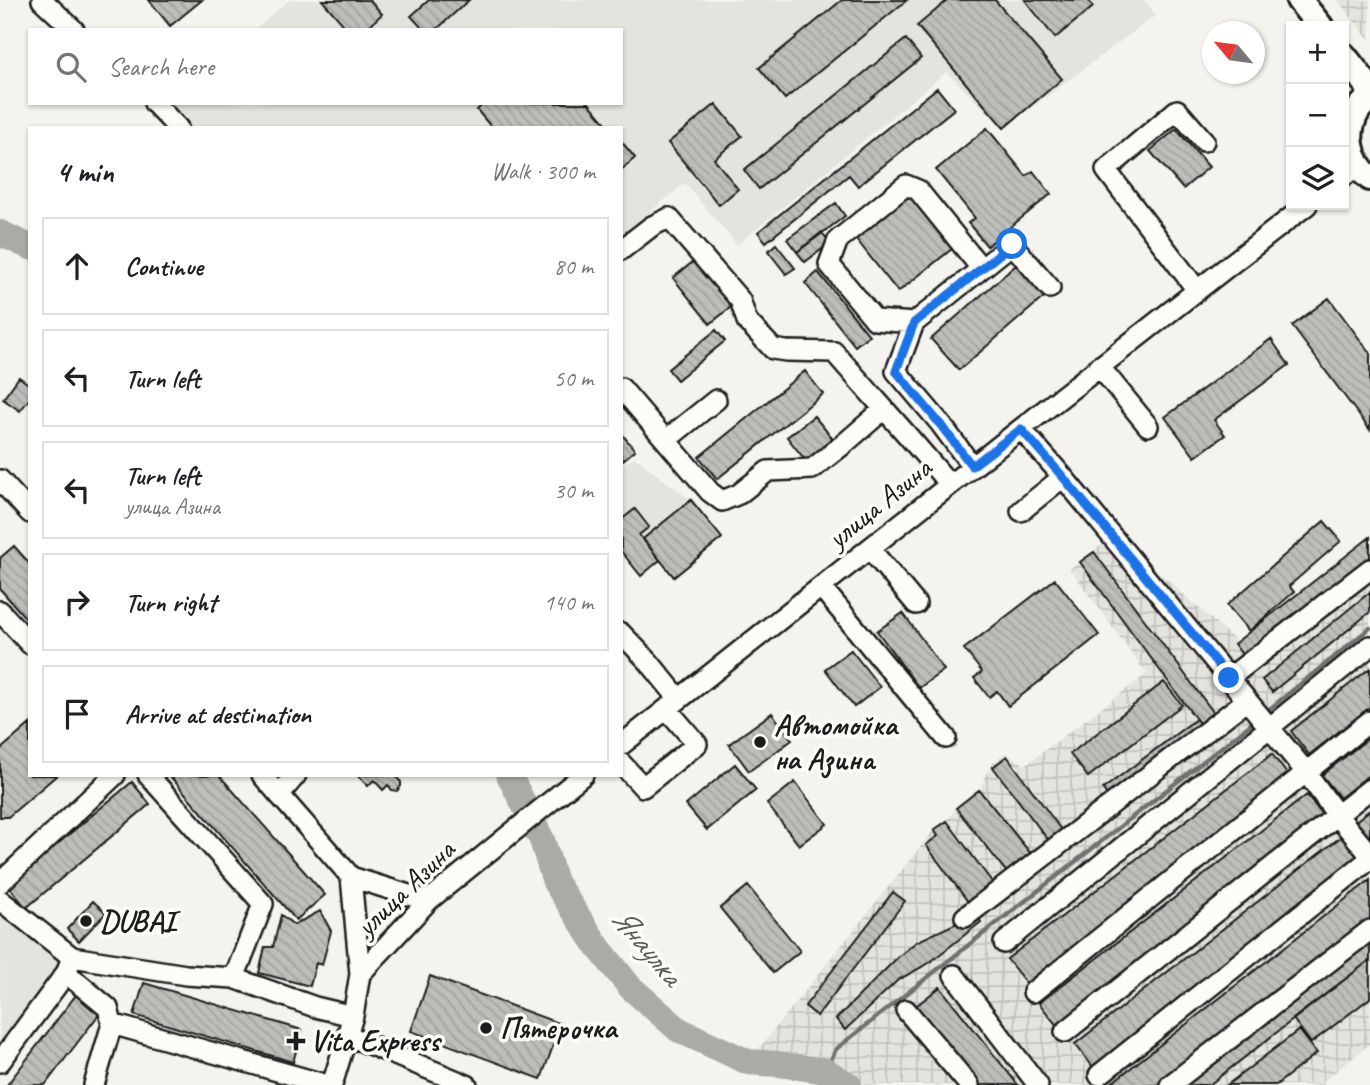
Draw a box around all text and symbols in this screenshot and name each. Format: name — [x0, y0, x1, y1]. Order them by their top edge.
north arrow — [1202, 21, 1265, 84]
map controls — [1286, 21, 1349, 210]
button: + — [1286, 21, 1349, 84]
search box — [28, 28, 623, 105]
icon: search — [52, 48, 90, 86]
text: Search here — [108, 50, 214, 83]
button: − — [1286, 84, 1349, 147]
button: layers — [1286, 147, 1349, 210]
text: 4 min — [56, 153, 113, 191]
text: Walk · 300 m — [491, 157, 595, 186]
route start — [996, 228, 1027, 259]
icon: ahead — [58, 247, 96, 285]
text: Continue — [125, 250, 203, 283]
text: 80 m — [554, 252, 593, 281]
icon: left — [58, 359, 96, 397]
text: Turn left — [125, 362, 200, 395]
text: 50 m — [554, 364, 593, 393]
street label: улица Азина — [817, 448, 941, 558]
text: Turn left — [125, 459, 200, 492]
icon: left — [58, 471, 96, 509]
text: 30 m — [554, 476, 593, 505]
text: улица Азина — [125, 492, 220, 521]
icon: right — [58, 583, 96, 621]
text: Turn right — [125, 586, 216, 619]
text: 140 m — [544, 588, 593, 617]
route end — [1213, 662, 1244, 693]
icon: arrive — [58, 695, 96, 733]
text: Arrive at destination — [125, 698, 311, 731]
place label: Автомойка на Азина — [774, 706, 899, 779]
marker: Автомойка на Азина — [752, 734, 768, 750]
street label: улица Азина — [346, 830, 464, 946]
water label: Янаулка — [602, 898, 694, 997]
place label: DUBAI — [100, 902, 181, 940]
marker: DUBAI — [78, 913, 94, 929]
place label: Пятерочка — [500, 1009, 619, 1047]
marker: Пятерочка — [478, 1020, 494, 1036]
place label: Vita Express — [310, 1022, 443, 1060]
marker: Vita Express — [288, 1033, 304, 1049]

